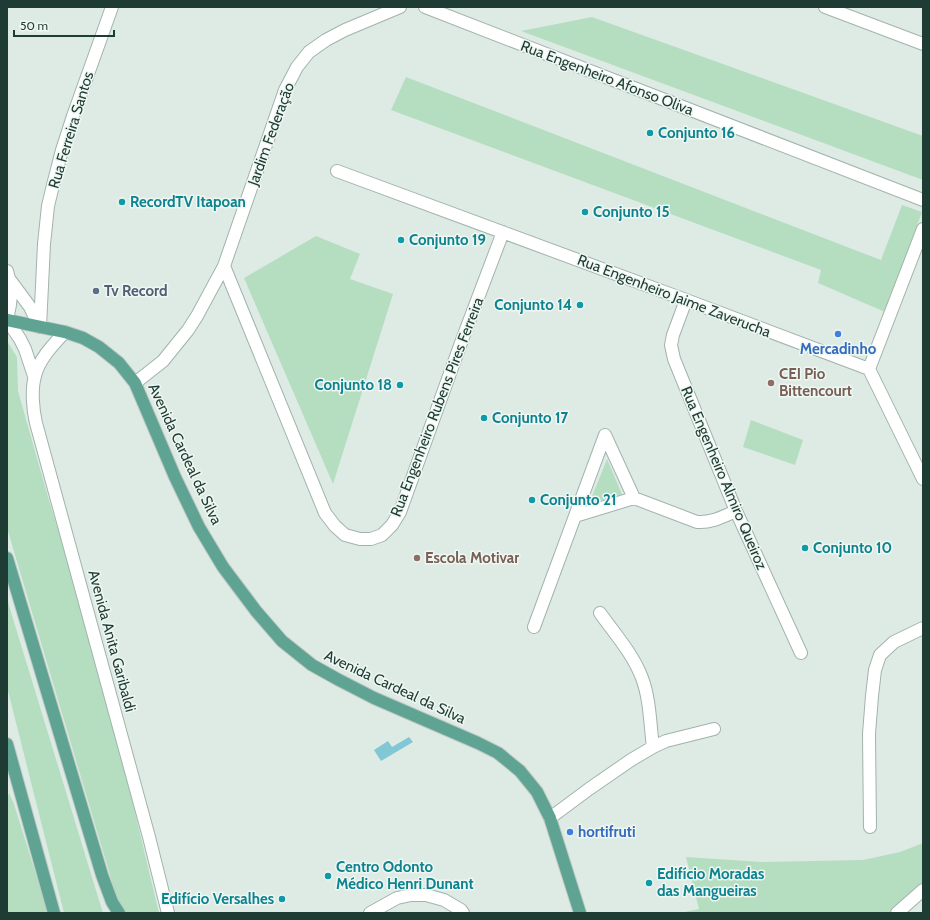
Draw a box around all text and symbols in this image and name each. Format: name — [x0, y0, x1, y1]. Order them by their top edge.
scale bar — [14, 12, 114, 38]
text: 50 m — [20, 18, 48, 33]
street label: Rua Engenheiro Afonso Oliva — [518, 37, 697, 120]
street label: Rua Ferreira Santos — [45, 69, 97, 191]
street label: Jardim Federação — [244, 80, 298, 189]
place label: Conjunto 16 — [658, 124, 735, 142]
marker: Conjunto 16 — [645, 128, 655, 138]
place label: RecordTV Itapoan — [130, 193, 246, 211]
marker: RecordTV Itapoan — [117, 197, 127, 207]
place label: Conjunto 15 — [593, 203, 670, 221]
marker: Conjunto 15 — [580, 207, 590, 217]
place label: Conjunto 19 — [409, 231, 486, 249]
marker: Conjunto 19 — [396, 235, 406, 245]
street label: Rua Engenheiro Jaime Zaverucha — [575, 251, 774, 342]
place label: Tv Record — [104, 282, 167, 300]
marker: Tv Record — [91, 286, 101, 296]
street label: Rua Engenheiro Rubens Pires Ferreira — [387, 294, 488, 519]
place label: Conjunto 14 — [494, 296, 572, 314]
marker: Conjunto 14 — [575, 300, 585, 310]
marker: Mercadinho — [833, 329, 843, 339]
place label: Mercadinho — [800, 340, 877, 358]
place label: CEI Pio Bittencourt — [779, 365, 852, 400]
place label: Conjunto 18 — [314, 376, 392, 394]
marker: CEI Pio Bittencourt — [766, 378, 776, 388]
street label: Avenida Cardeal da Silva — [144, 380, 226, 528]
marker: Conjunto 18 — [395, 380, 405, 390]
street label: Rua Engenheiro Almiro Queiroz — [677, 384, 771, 572]
place label: Conjunto 17 — [492, 409, 569, 427]
marker: Conjunto 17 — [479, 413, 489, 423]
place label: Conjunto 21 — [540, 491, 616, 509]
marker: Conjunto 21 — [527, 495, 537, 505]
place label: Conjunto 10 — [813, 539, 892, 557]
marker: Conjunto 10 — [800, 543, 810, 553]
place label: Escola Motivar — [425, 549, 519, 567]
marker: Escola Motivar — [412, 553, 422, 563]
street label: Avenida Anita Garibaldi — [84, 568, 140, 714]
street label: Avenida Cardeal da Silva — [321, 646, 469, 728]
place label: hortifruti — [578, 823, 636, 841]
marker: hortifruti — [565, 827, 575, 837]
place label: Centro Odonto Médico Henri Dunant — [336, 858, 474, 893]
place label: Edifício Moradas das Mangueiras — [657, 865, 764, 900]
marker: Centro Odonto Médico Henri Dunant — [323, 871, 333, 881]
marker: Edifício Moradas das Mangueiras — [644, 878, 654, 888]
place label: Edifício Versalhes — [161, 890, 274, 908]
marker: Edifício Versalhes — [277, 894, 287, 904]

